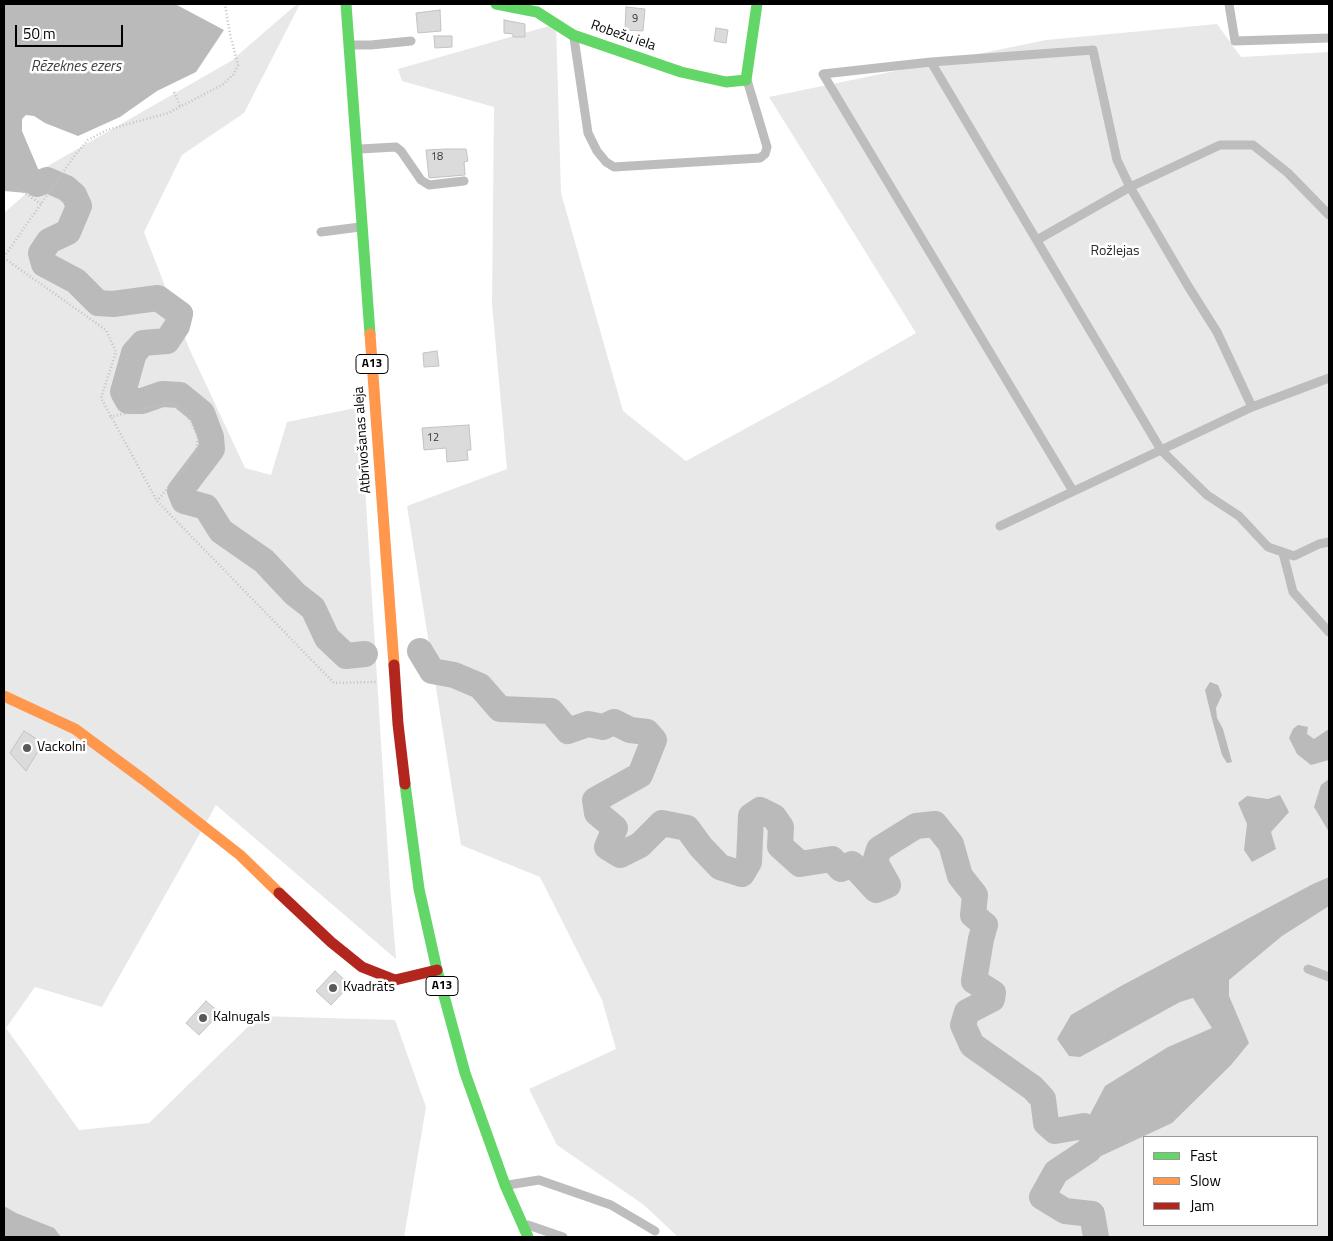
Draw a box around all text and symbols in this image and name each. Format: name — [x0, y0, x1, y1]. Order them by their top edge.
house number: 9 — [632, 12, 638, 26]
scale bar — [18, 15, 125, 47]
street label: Robežu iela — [588, 17, 658, 55]
text: 50 m — [23, 22, 56, 45]
water label: Rēzeknes ezers — [31, 58, 121, 76]
house number: 18 — [431, 150, 443, 164]
park label: Rožlejas — [1090, 244, 1140, 260]
road number: A13 — [356, 354, 388, 374]
street label: Atbrīvošanas aleja — [351, 386, 375, 494]
house number: 12 — [427, 431, 439, 445]
place label: Vackolni — [37, 740, 86, 756]
marker: Vackolni — [21, 742, 33, 754]
road number: A13 — [426, 976, 458, 996]
place label: Kvadrāts — [343, 980, 395, 996]
marker: Kvadrāts — [327, 982, 339, 994]
place label: Kalnugals — [213, 1010, 270, 1026]
marker: Kalnugals — [197, 1012, 209, 1024]
legend — [1143, 1136, 1318, 1226]
text: Fast — [1190, 1144, 1217, 1167]
text: Slow — [1190, 1169, 1221, 1192]
text: Jam — [1190, 1194, 1214, 1217]

